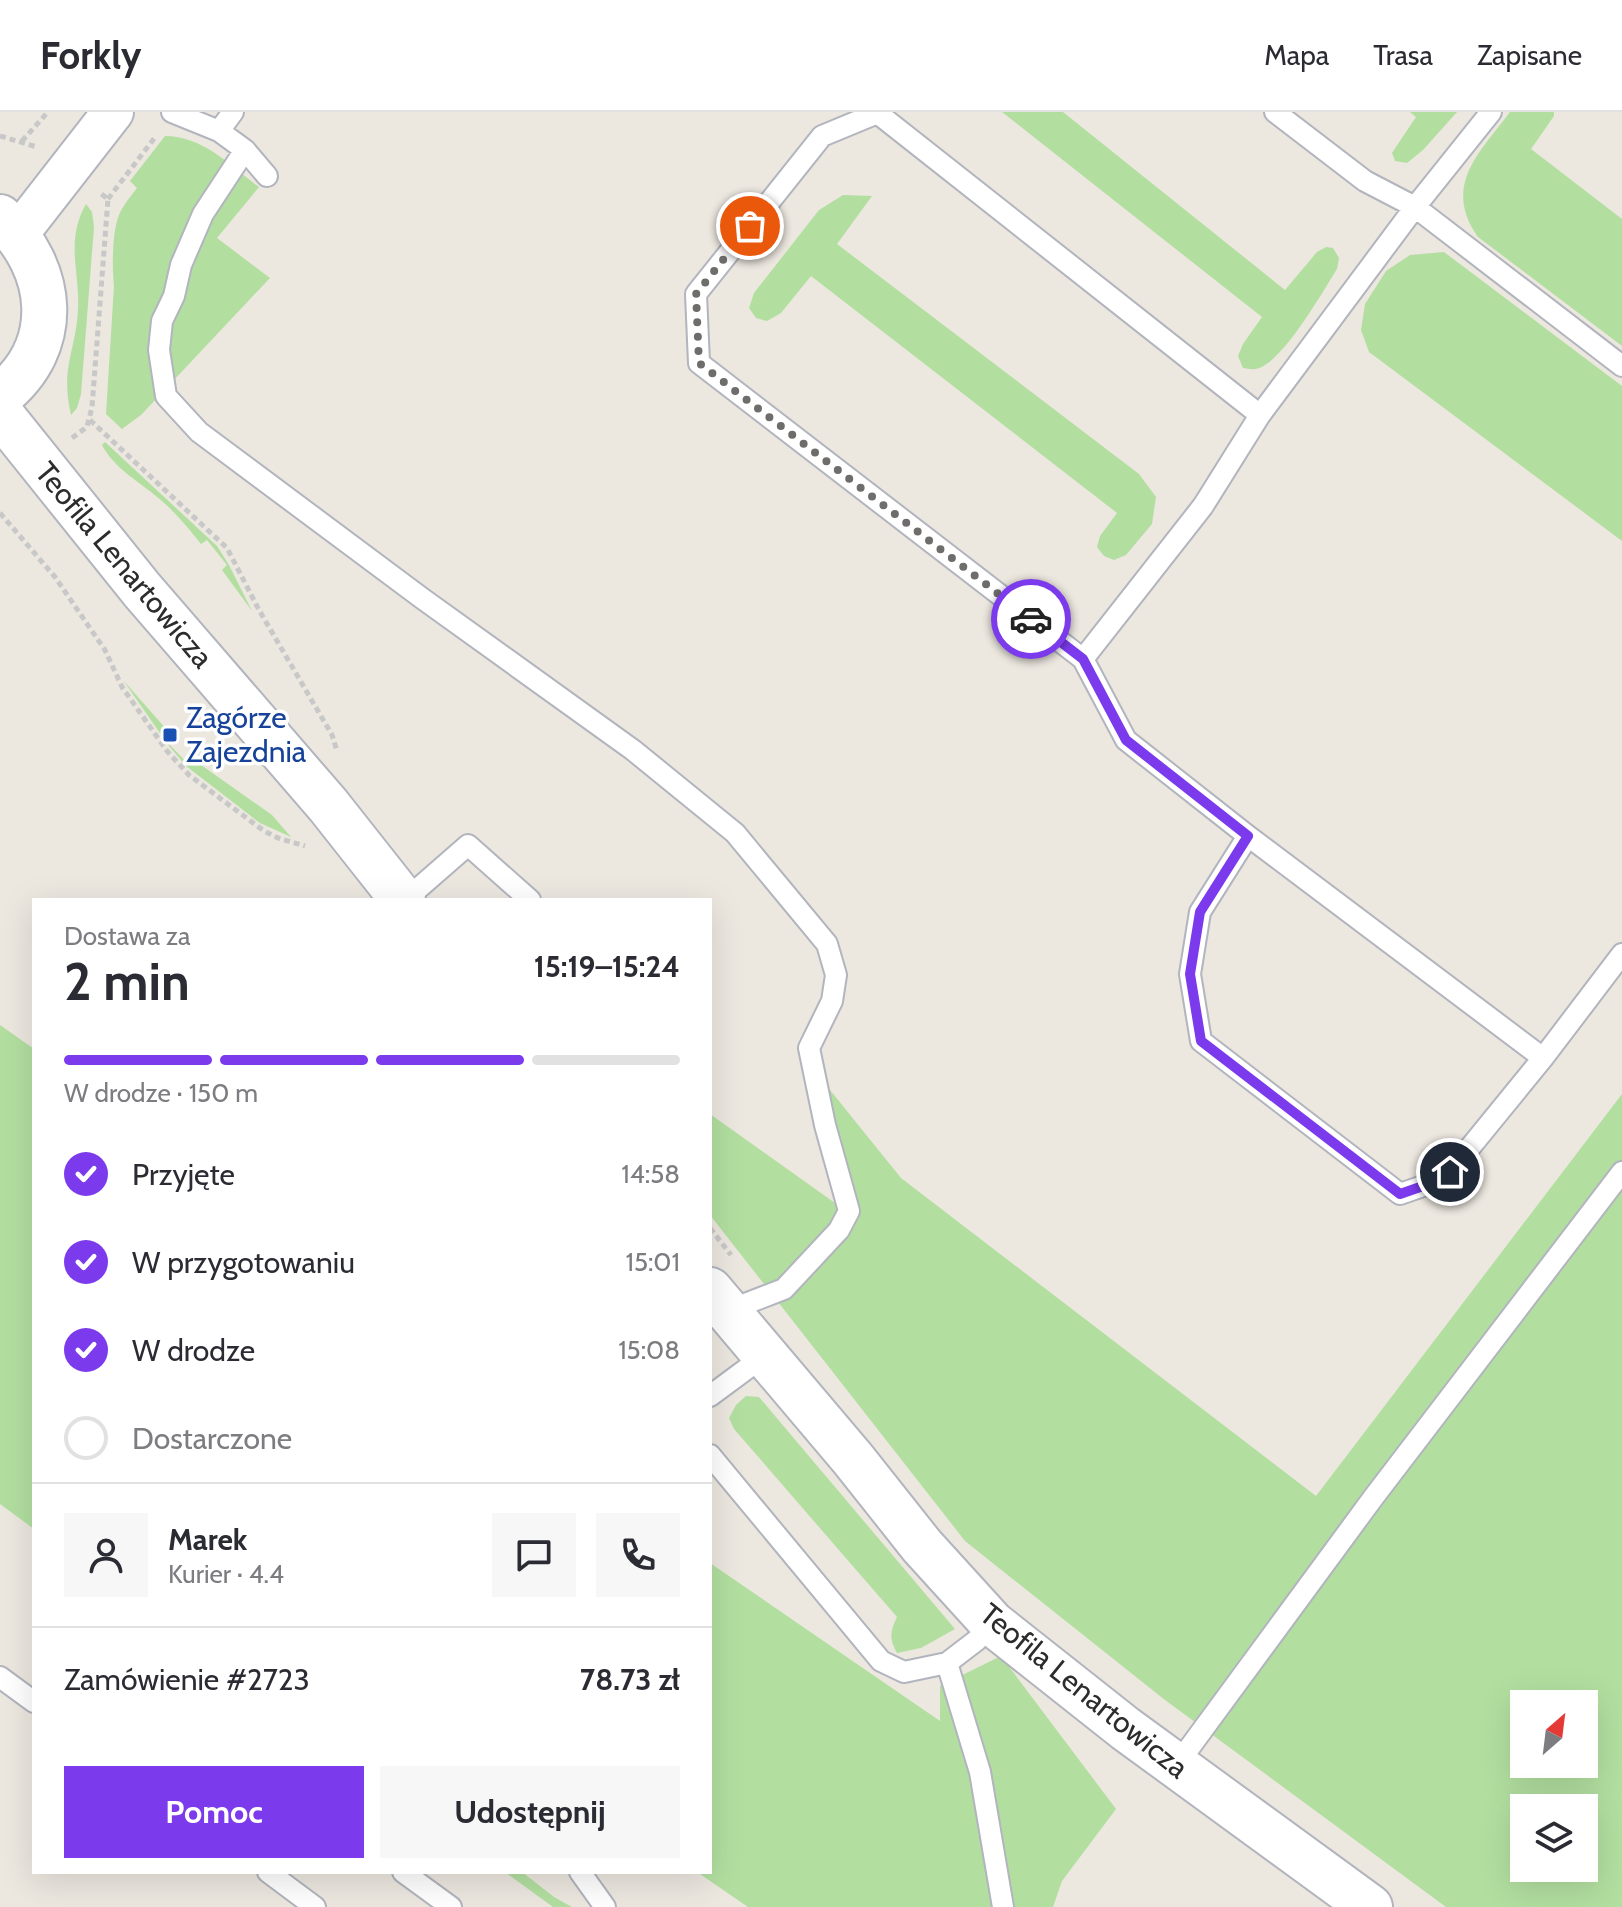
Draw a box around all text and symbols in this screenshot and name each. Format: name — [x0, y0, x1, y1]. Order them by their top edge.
text: Forkly — [40, 32, 141, 79]
text: Mapa — [1264, 38, 1329, 72]
text: Trasa — [1373, 38, 1433, 72]
text: Zapisane — [1477, 38, 1582, 72]
pin — [716, 192, 784, 260]
icon: bag — [728, 204, 772, 248]
street label: Teofila Lenartowicza — [28, 454, 222, 676]
courier — [991, 579, 1071, 659]
icon: car — [1009, 597, 1053, 641]
place label: Zagórze Zajezdnia — [186, 699, 307, 770]
marker: Zagórze Zajezdnia — [161, 726, 179, 744]
text: Dostawa za — [64, 920, 191, 952]
text: 15:19–15:24 — [534, 948, 680, 985]
text: 2 min — [64, 950, 190, 1013]
text: W drodze · 150 m — [64, 1077, 258, 1109]
pin — [1416, 1138, 1484, 1206]
icon: home — [1428, 1150, 1472, 1194]
icon: check — [64, 1152, 108, 1196]
text: Przyjęte — [132, 1156, 235, 1193]
text: 14:58 — [621, 1158, 680, 1190]
icon: check — [64, 1240, 108, 1284]
text: W przygotowaniu — [132, 1244, 355, 1281]
text: 15:01 — [625, 1246, 680, 1278]
icon: check — [64, 1328, 108, 1372]
text: W drodze — [132, 1332, 255, 1369]
text: 15:08 — [618, 1334, 680, 1366]
text: Dostarczone — [132, 1420, 292, 1457]
button: person — [64, 1513, 148, 1597]
button: chat — [492, 1513, 576, 1597]
button: phone — [596, 1513, 680, 1597]
text: Marek — [168, 1521, 247, 1558]
text: Kurier · 4.4 — [168, 1558, 284, 1590]
street label: Teofila Lenartowicza — [973, 1595, 1196, 1786]
text: Zamówienie #2723 — [64, 1661, 310, 1698]
text: 78.73 zł — [580, 1661, 680, 1698]
north arrow — [1510, 1690, 1598, 1778]
map controls — [1510, 1690, 1598, 1882]
button: Pomoc — [64, 1766, 364, 1858]
button: Udostępnij — [380, 1766, 680, 1858]
button: layers — [1510, 1794, 1598, 1882]

